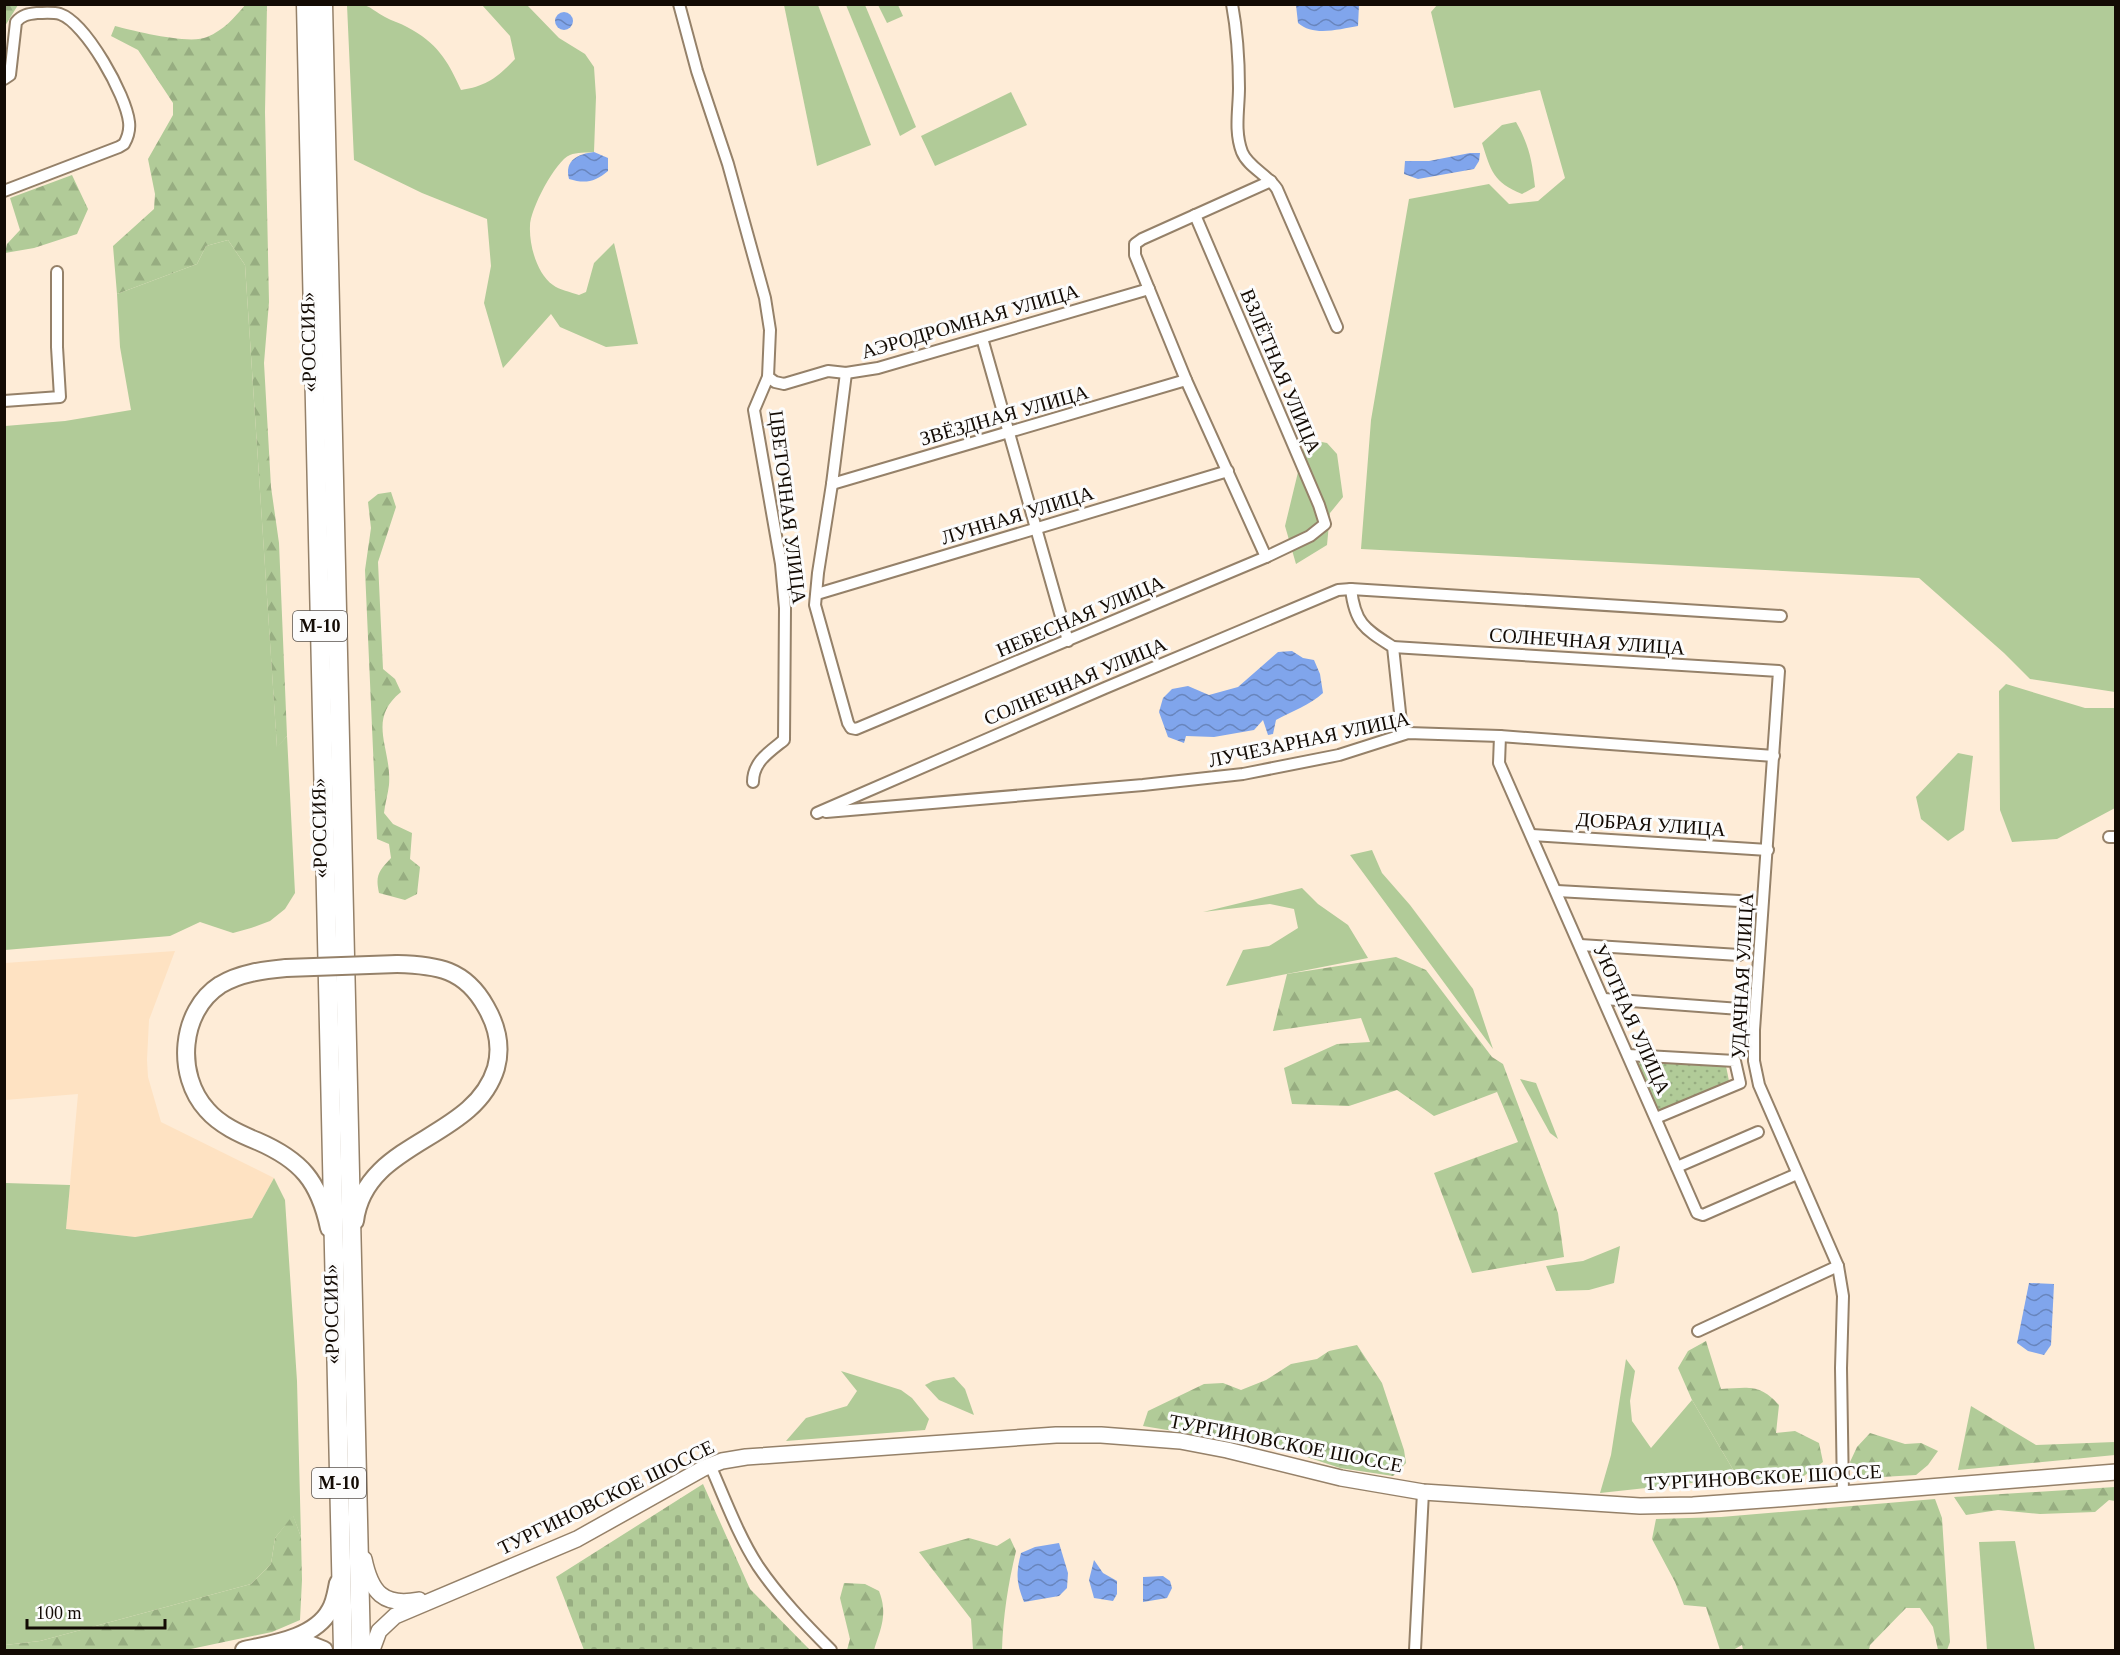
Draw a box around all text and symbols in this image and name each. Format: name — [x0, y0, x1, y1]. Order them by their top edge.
street label: АЭРОДРОМНАЯ УЛИЦА — [859, 279, 1082, 364]
street label: ВЗЛЁТНАЯ УЛИЦА — [1235, 285, 1326, 457]
street label: «РОССИЯ» — [296, 292, 320, 392]
street label: ЗВЁЗДНАЯ УЛИЦА — [917, 380, 1091, 451]
street label: ЦВЕТОЧНАЯ УЛИЦА — [764, 409, 811, 606]
street label: ЛУННАЯ УЛИЦА — [938, 481, 1097, 550]
street label: НЕБЕСНАЯ УЛИЦА — [993, 571, 1168, 662]
road number: М-10 — [293, 611, 347, 641]
street label: СОЛНЕЧНАЯ УЛИЦА — [1488, 623, 1686, 660]
street label: СОЛНЕЧНАЯ УЛИЦА — [980, 632, 1170, 730]
street label: ЛУЧЕЗАРНАЯ УЛИЦА — [1207, 707, 1412, 772]
street label: «РОССИЯ» — [307, 778, 331, 878]
street label: ДОБРАЯ УЛИЦА — [1575, 808, 1727, 841]
street label: УДАЧНАЯ УЛИЦА — [1727, 892, 1758, 1060]
street label: УЮТНАЯ УЛИЦА — [1588, 940, 1675, 1099]
street label: «РОССИЯ» — [319, 1264, 343, 1364]
street label: ТУРГИНОВСКОЕ ШОССЕ — [1167, 1410, 1405, 1476]
street label: ТУРГИНОВСКОЕ ШОССЕ — [495, 1435, 717, 1559]
street label: ТУРГИНОВСКОЕ ШОССЕ — [1644, 1460, 1882, 1494]
road number: М-10 — [312, 1468, 366, 1498]
scale bar — [27, 1592, 165, 1630]
text: 100 m — [36, 1603, 82, 1623]

